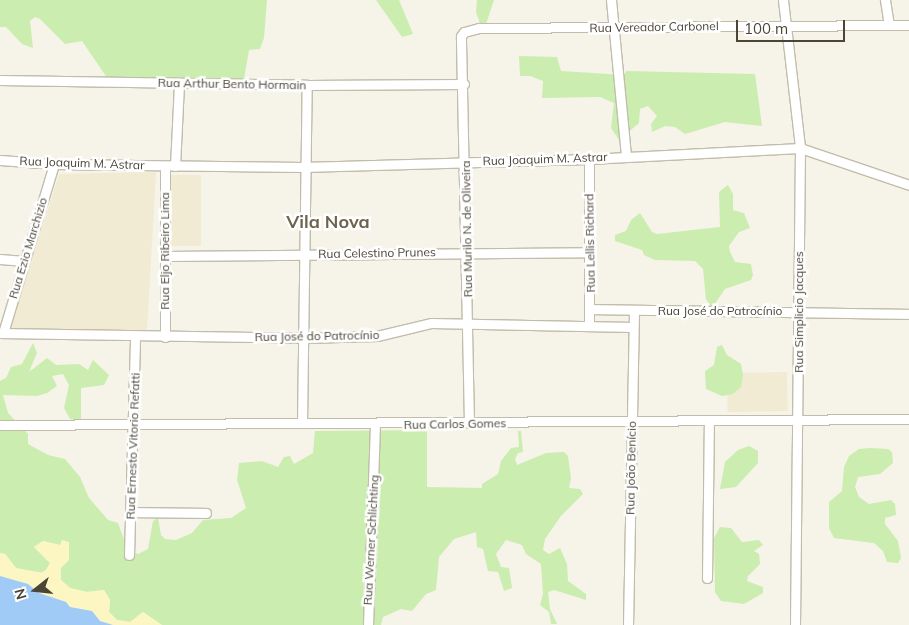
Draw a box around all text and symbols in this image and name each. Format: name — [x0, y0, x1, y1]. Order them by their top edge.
scale bar — [739, 10, 848, 42]
street label: Rua Vereador Carbonel — [589, 19, 719, 35]
text: 100 m — [744, 19, 788, 38]
street label: Rua Arthur Bento Hormain — [158, 76, 306, 92]
street label: Rua Joaquim M. Astrar — [482, 150, 608, 168]
street label: Rua Joaquim M. Astrar — [19, 154, 145, 172]
street label: Rua Murilo N. de Oliveira — [459, 161, 475, 297]
street label: Rua Eljo Ribeiro Lima — [158, 192, 172, 310]
street label: Rua Lellis Richard — [582, 193, 598, 293]
street label: Rua Ezio Marchizio — [6, 196, 50, 300]
district label: Vila Nova — [286, 211, 370, 233]
street label: Rua Celestino Prunes — [318, 245, 436, 261]
street label: Rua Simplicio Jacques — [792, 251, 806, 373]
street label: Rua José do Patrocínio — [658, 304, 782, 318]
street label: Rua José do Patrocínio — [255, 328, 379, 344]
street label: Rua Ernesto Vitorio Refatti — [123, 372, 143, 520]
street label: Rua Carlos Gomes — [404, 416, 506, 432]
street label: Rua João Benício — [623, 421, 639, 515]
street label: Rua Werner Schlichting — [360, 474, 382, 606]
north arrow — [10, 565, 60, 615]
text: N — [10, 587, 31, 602]

